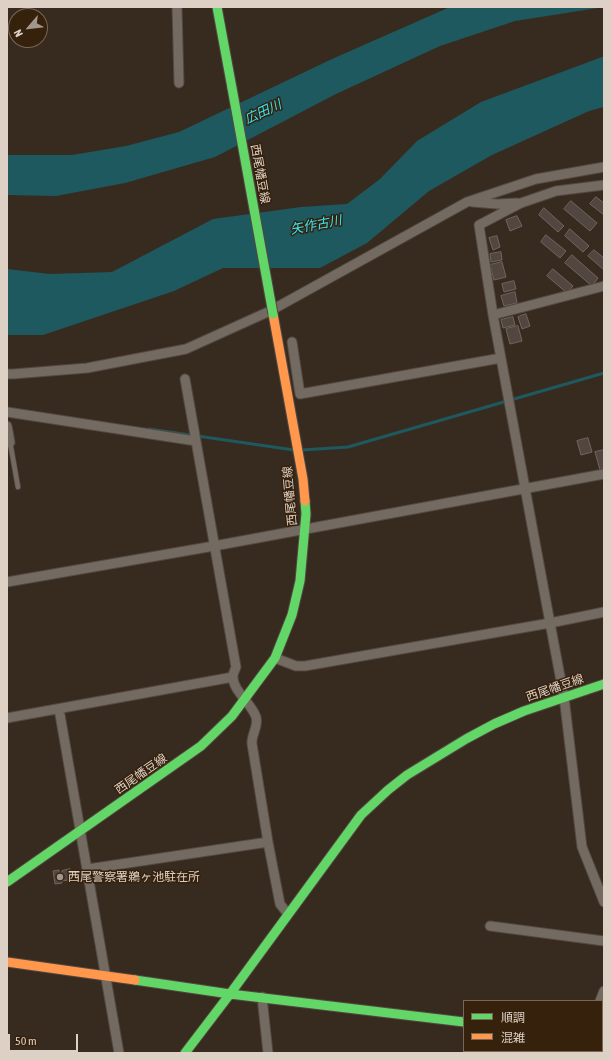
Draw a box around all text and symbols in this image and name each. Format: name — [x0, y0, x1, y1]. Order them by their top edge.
north arrow — [8, 8, 48, 48]
text: N — [11, 27, 25, 39]
water label: 広田川 — [242, 97, 284, 127]
street label: 西尾幡豆線 — [248, 143, 272, 205]
water label: 矢作古川 — [289, 212, 343, 238]
street label: 西尾幡豆線 — [280, 465, 300, 527]
street label: 西尾幡豆線 — [524, 671, 586, 705]
street label: 西尾幡豆線 — [112, 751, 170, 797]
place label: 西尾警察署鵜ヶ池駐在所 — [68, 870, 200, 884]
marker: 西尾警察署鵜ヶ池駐在所 — [55, 872, 65, 882]
legend — [463, 1000, 603, 1052]
text: 順調 — [501, 1011, 525, 1025]
scale bar — [10, 1026, 80, 1052]
text: 混雑 — [501, 1031, 525, 1045]
text: 50 m — [15, 1034, 37, 1048]

